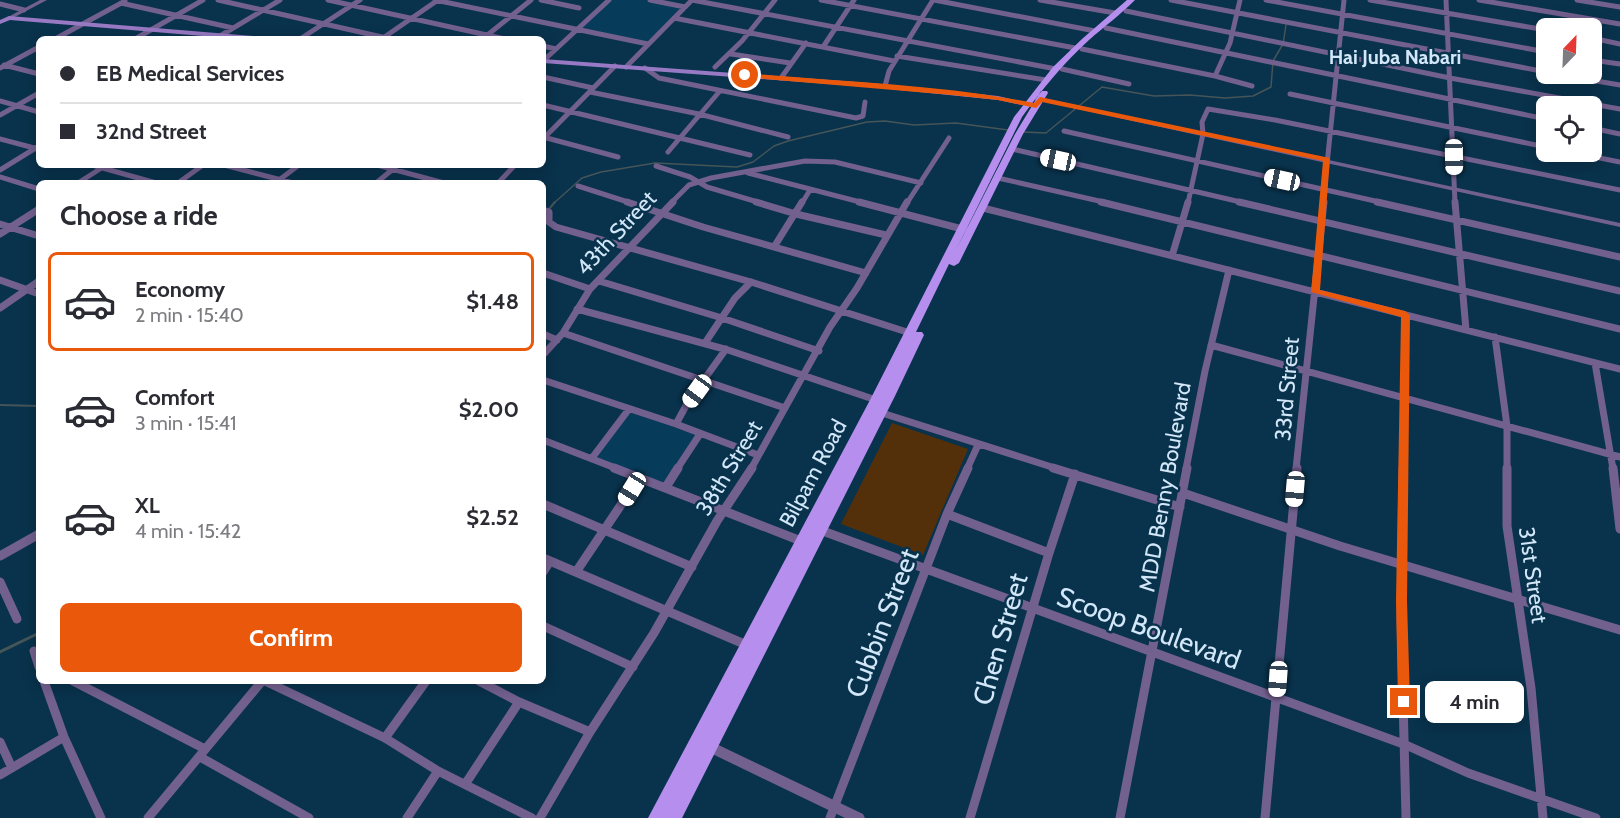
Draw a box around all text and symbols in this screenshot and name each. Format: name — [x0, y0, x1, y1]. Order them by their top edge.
north arrow — [1536, 18, 1602, 84]
map controls — [1536, 18, 1602, 162]
district label: Hai Juba Nabari — [1329, 45, 1461, 69]
text: EB Medical Services — [96, 60, 284, 87]
route start — [731, 61, 758, 88]
button: locate — [1536, 96, 1602, 162]
text: 32nd Street — [96, 118, 207, 145]
car — [1445, 139, 1463, 175]
car — [1039, 147, 1077, 173]
car — [1263, 167, 1301, 193]
street label: 43th Street — [570, 185, 662, 281]
text: Choose a ride — [60, 199, 218, 232]
icon: car — [63, 275, 117, 329]
text: Economy — [135, 276, 225, 303]
text: $1.48 — [466, 288, 519, 315]
text: 2 min · 15:40 — [135, 303, 244, 327]
street label: 33rd Street — [1269, 335, 1305, 442]
car — [679, 371, 715, 411]
street label: MDD Benny Boulevard — [1133, 380, 1197, 594]
icon: car — [63, 383, 117, 437]
text: Comfort — [135, 384, 214, 411]
text: $2.00 — [459, 396, 519, 423]
text: 3 min · 15:41 — [135, 411, 237, 435]
street label: 38th Street — [690, 415, 768, 520]
street label: Bilpam Road — [773, 415, 853, 531]
car — [615, 469, 649, 509]
car — [1284, 470, 1306, 508]
icon: car — [63, 491, 117, 545]
text: XL — [135, 492, 160, 519]
text: $2.52 — [466, 504, 519, 531]
text: 4 min · 15:42 — [135, 519, 241, 543]
street label: 31st Street — [1513, 525, 1553, 626]
street label: Cubbin Street — [839, 544, 925, 702]
street label: Chen Street — [965, 569, 1035, 709]
street label: Scoop Boulevard — [1053, 579, 1245, 677]
button: Confirm — [60, 603, 522, 672]
car — [1268, 660, 1288, 698]
callout: 4 min — [1425, 681, 1524, 723]
route end — [1390, 688, 1417, 715]
text: 4 min — [1449, 690, 1500, 714]

